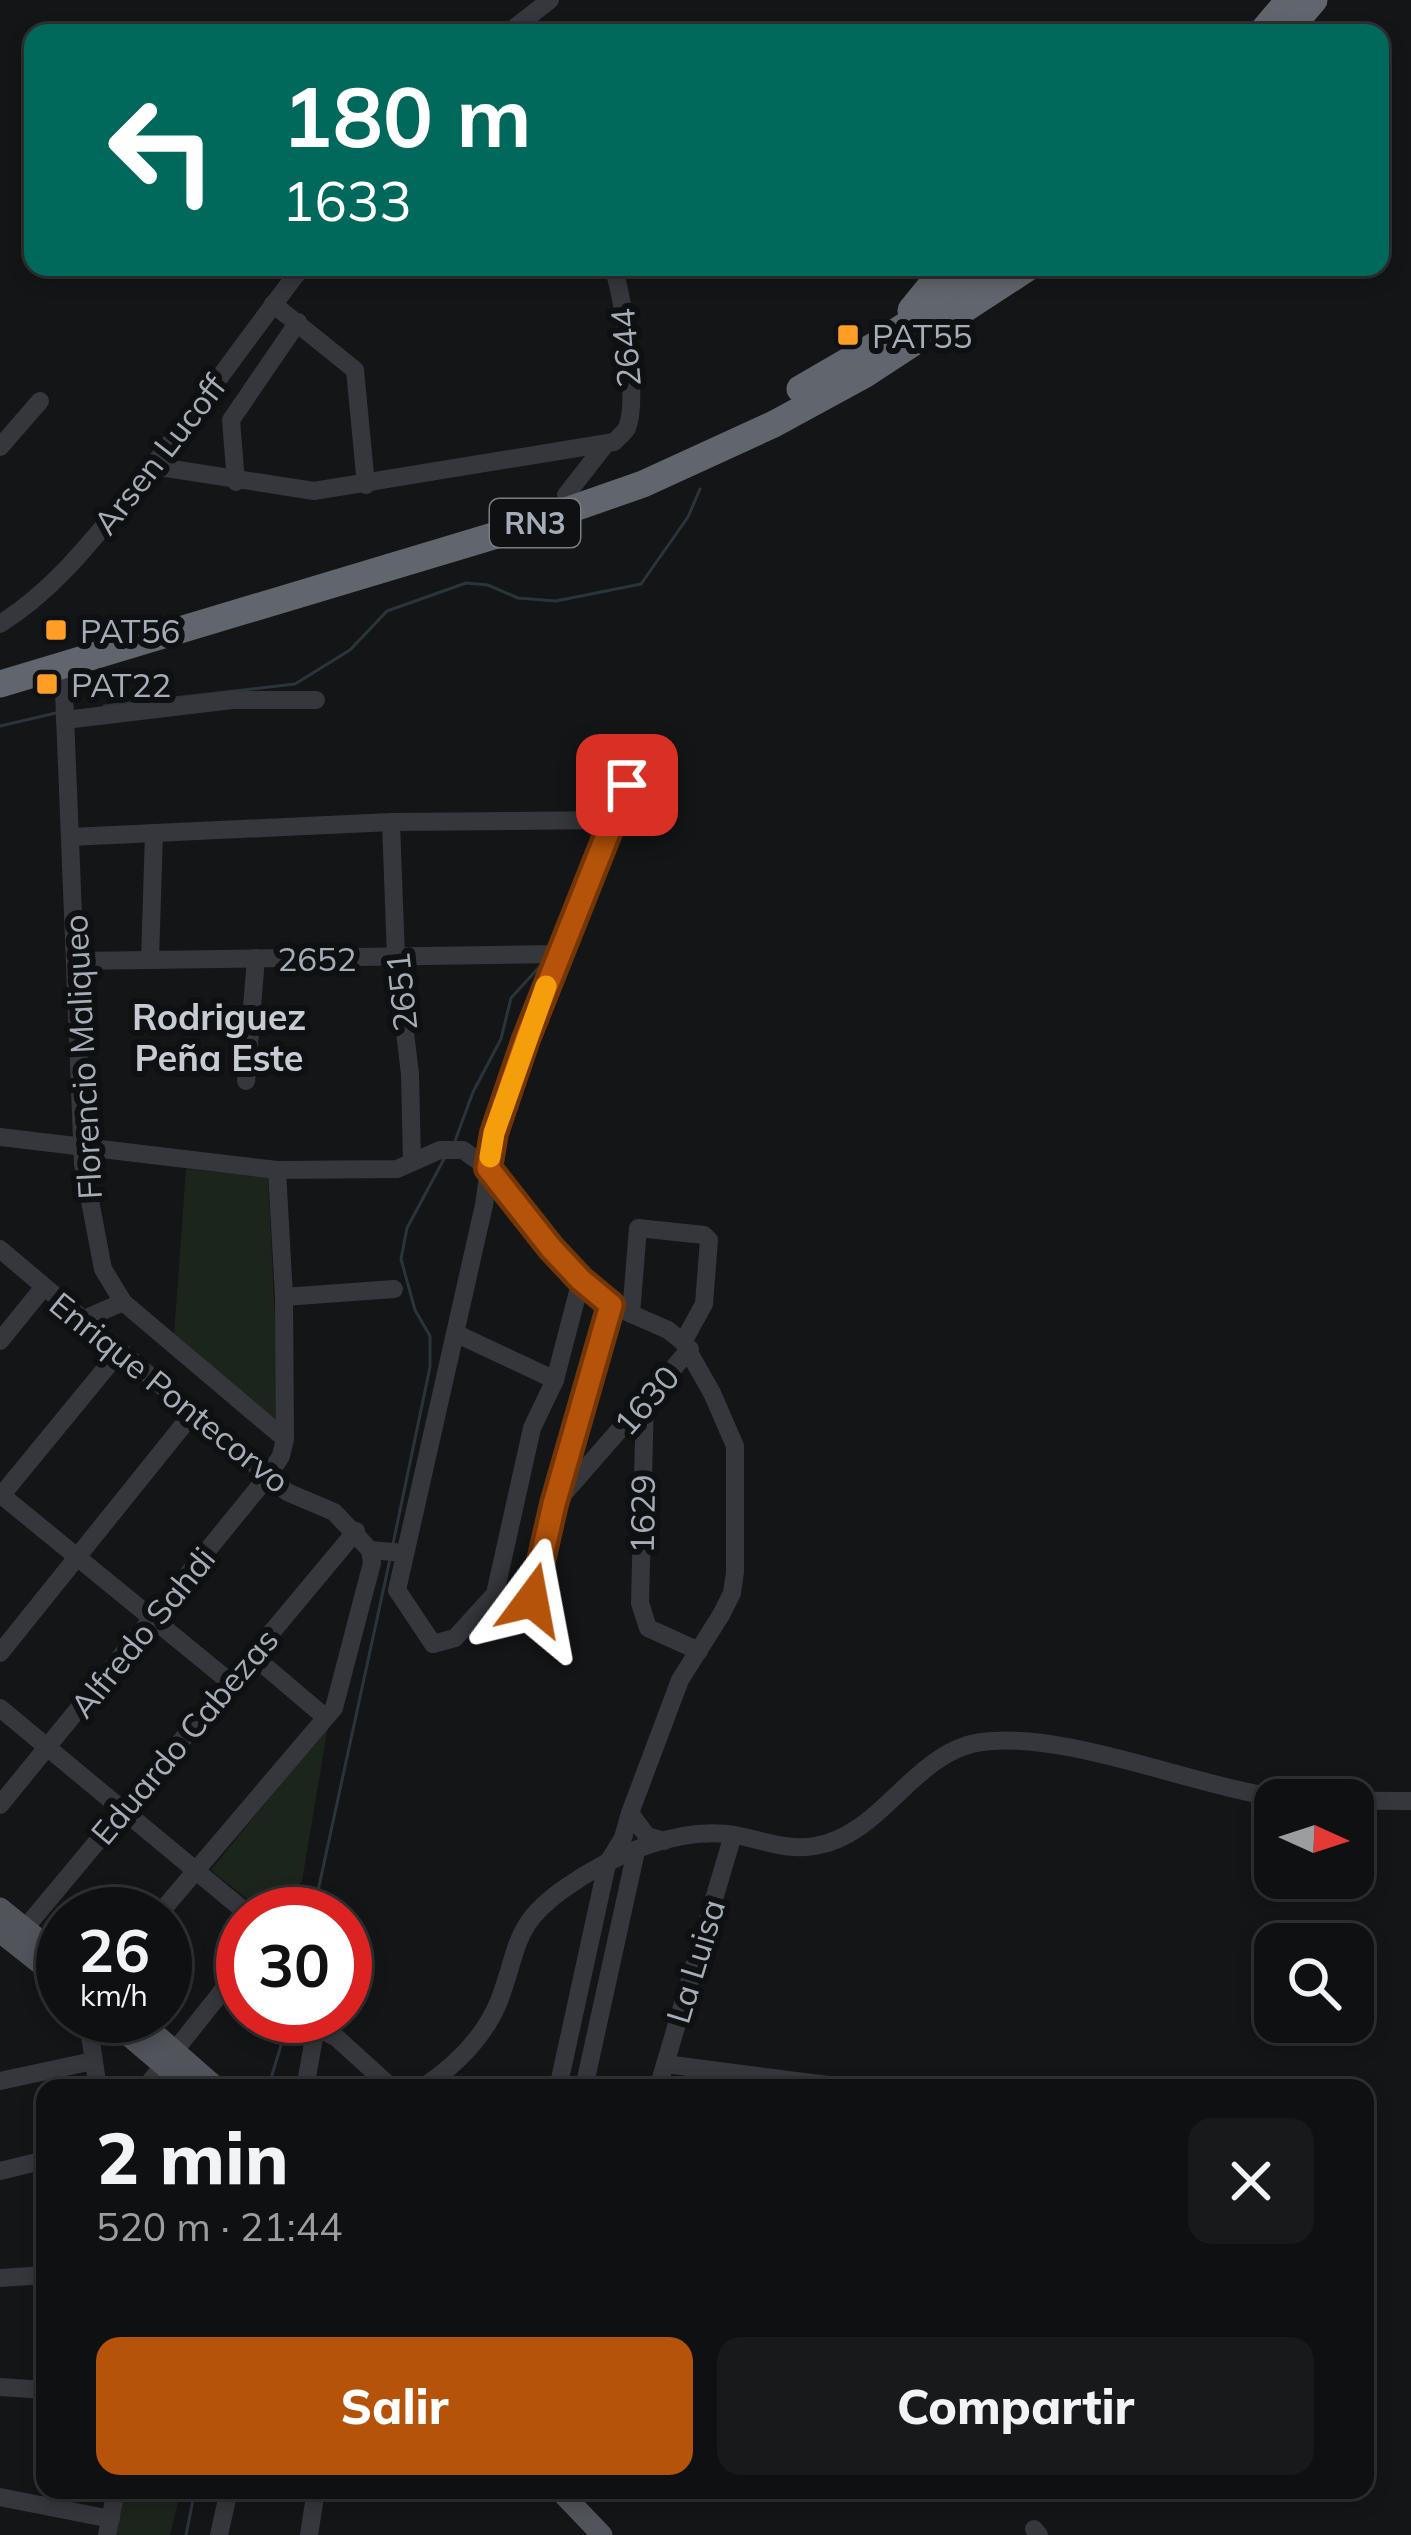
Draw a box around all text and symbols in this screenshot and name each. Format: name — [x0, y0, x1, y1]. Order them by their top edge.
text: 180 m — [282, 63, 532, 168]
icon: left — [84, 72, 240, 228]
text: 1633 — [282, 167, 412, 235]
street label: 2644 — [601, 307, 649, 389]
place label: PAT55 — [872, 315, 972, 356]
marker: PAT55 — [835, 322, 861, 348]
street label: Arsen Lucoff — [84, 365, 235, 542]
road number: RN3 — [490, 499, 580, 547]
place label: PAT56 — [80, 610, 180, 651]
marker: PAT56 — [43, 617, 69, 643]
place label: PAT22 — [71, 664, 171, 705]
marker: PAT22 — [34, 671, 60, 697]
pin — [576, 734, 678, 836]
icon: arrive — [594, 752, 660, 818]
street label: Florencio Maliqueo — [54, 913, 110, 1201]
street label: 2652 — [277, 938, 357, 979]
street label: 2651 — [376, 950, 426, 1034]
district label: Rodriguez Peña Este — [132, 994, 306, 1080]
street label: Enrique Pontecorvo — [42, 1283, 298, 1501]
street label: 1630 — [605, 1357, 687, 1443]
street label: 1629 — [621, 1474, 663, 1554]
position arrow — [469, 1537, 595, 1663]
street label: Alfredo Sahdi — [61, 1538, 223, 1726]
street label: Eduardo Cabezas — [82, 1620, 286, 1852]
north arrow — [1254, 1779, 1374, 1899]
map controls — [1254, 1779, 1374, 2043]
speed limit sign: 30 — [216, 1887, 372, 2043]
street label: La Luisa — [657, 1894, 733, 2028]
text: 26 — [78, 1912, 150, 1987]
button: search — [1254, 1923, 1374, 2043]
text: km/h — [80, 1976, 148, 2014]
text: 2 min — [96, 2112, 289, 2202]
button: close — [1188, 2118, 1314, 2244]
text: 520 m · 21:44 — [96, 2202, 342, 2251]
button: Salir — [96, 2337, 693, 2475]
button: Compartir — [717, 2337, 1314, 2475]

